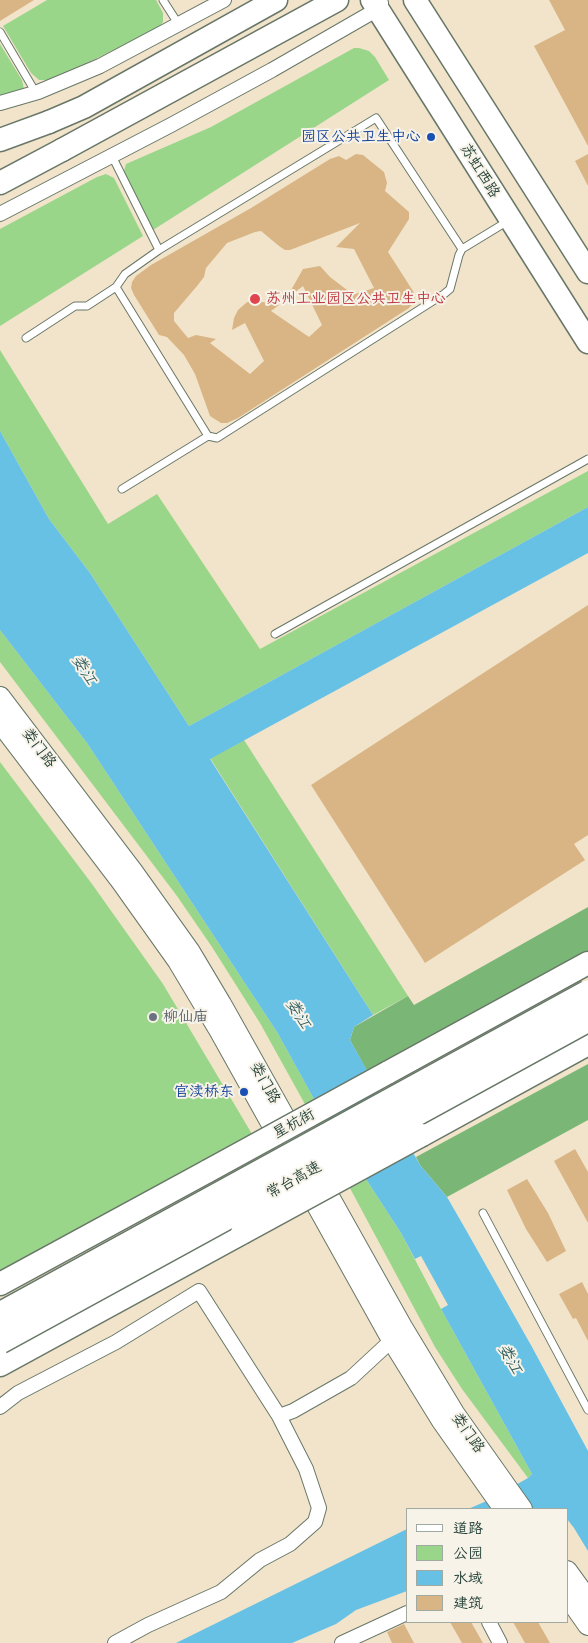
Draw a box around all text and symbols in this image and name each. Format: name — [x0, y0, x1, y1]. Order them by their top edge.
place label: 园区公共卫生中心 — [301, 128, 421, 146]
marker: 园区公共卫生中心 — [425, 131, 437, 143]
street label: 苏虹西路 — [456, 141, 504, 201]
place label: 苏州工业园区公共卫生中心 — [266, 290, 446, 308]
marker: 苏州工业园区公共卫生中心 — [248, 292, 262, 306]
water label: 娄江 — [67, 651, 101, 689]
street label: 娄门路 — [18, 725, 60, 771]
water label: 娄江 — [281, 995, 315, 1033]
place label: 柳仙庙 — [163, 1008, 208, 1026]
marker: 柳仙庙 — [147, 1011, 159, 1023]
street label: 娄门路 — [246, 1059, 284, 1107]
place label: 官渎桥东 — [174, 1083, 234, 1101]
marker: 官渎桥东 — [238, 1086, 250, 1098]
street label: 星杭街 — [270, 1105, 318, 1143]
street label: 常台高速 — [263, 1158, 325, 1202]
water label: 娄江 — [494, 1340, 526, 1378]
street label: 娄门路 — [448, 1409, 488, 1457]
legend — [406, 1508, 568, 1623]
text: 道路 — [453, 1519, 483, 1537]
text: 公园 — [453, 1544, 483, 1562]
text: 水域 — [453, 1569, 483, 1587]
text: 建筑 — [453, 1594, 483, 1612]

